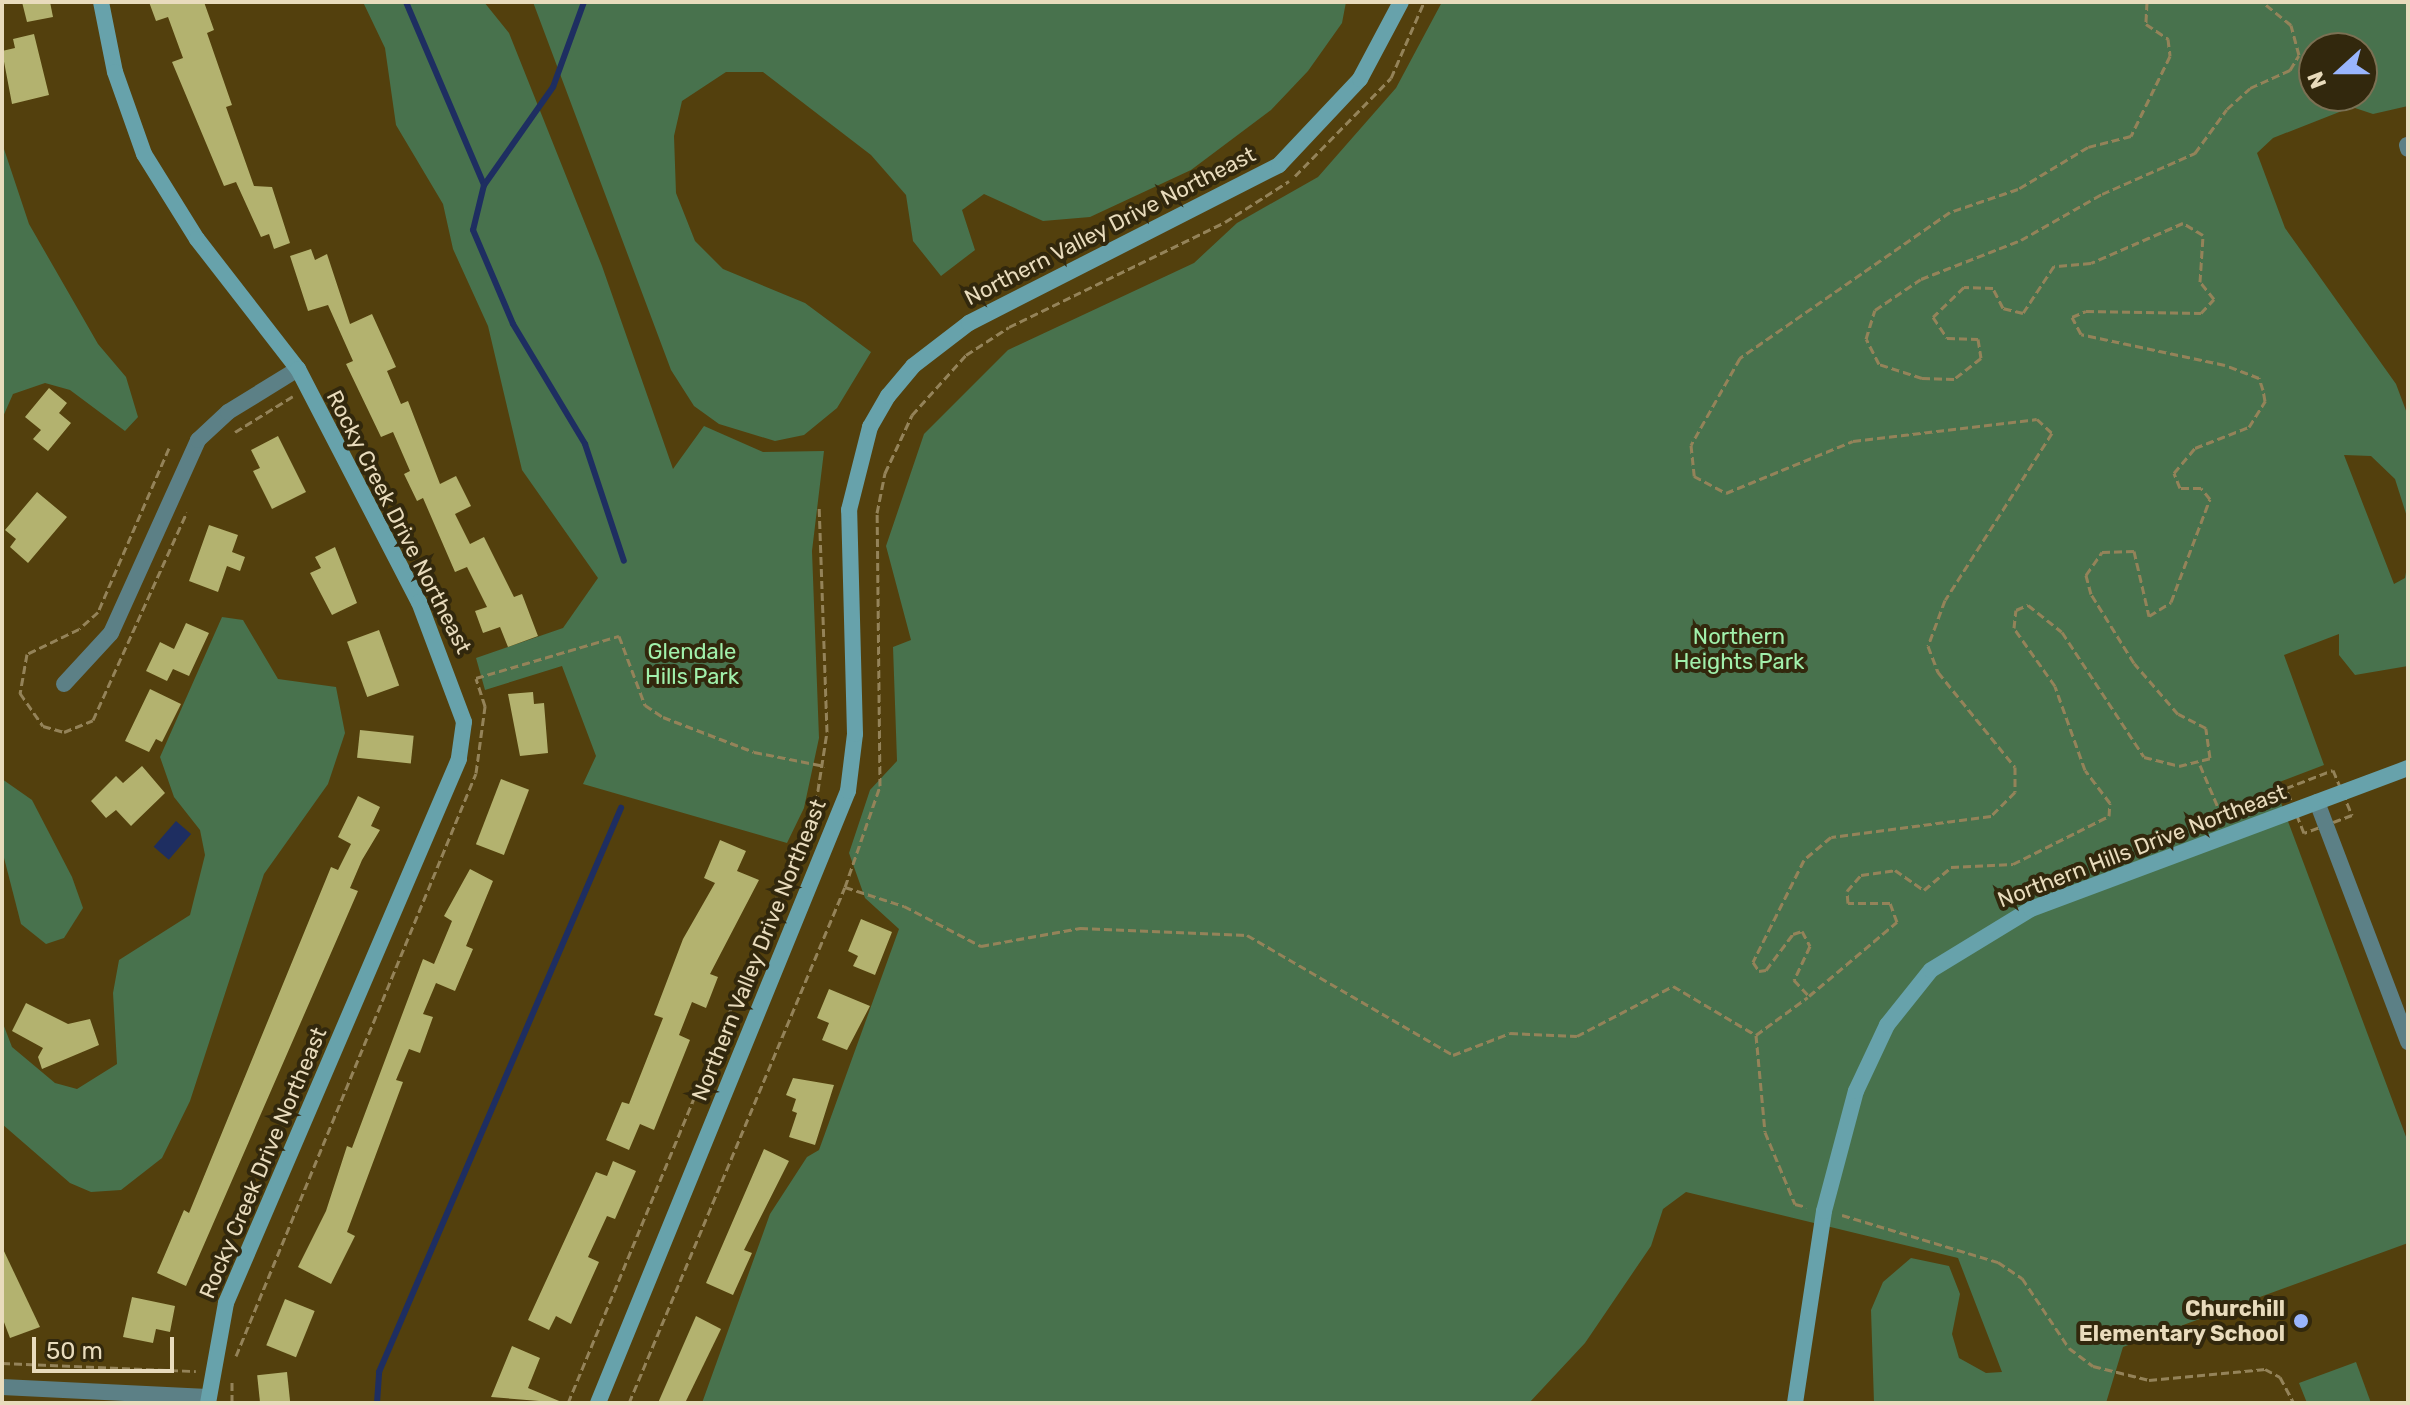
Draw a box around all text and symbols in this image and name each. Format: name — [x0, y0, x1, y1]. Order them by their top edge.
north arrow — [2298, 32, 2378, 112]
text: N — [2302, 68, 2332, 92]
street label: Northern Valley Drive Northeast — [960, 141, 1260, 311]
street label: Rocky Creek Drive Northeast — [321, 385, 477, 659]
park label: Northern Heights Park — [1674, 623, 1804, 674]
park label: Glendale Hills Park — [645, 638, 739, 690]
street label: Northern Hills Drive Northeast — [1994, 779, 2290, 913]
street label: Northern Valley Drive Northeast — [686, 795, 832, 1105]
street label: Rocky Creek Drive Northeast — [194, 1023, 332, 1303]
place label: Churchill Elementary School — [2078, 1295, 2285, 1346]
marker: Churchill Elementary School — [2292, 1312, 2310, 1330]
scale bar — [36, 1321, 178, 1371]
text: 50 m — [46, 1337, 103, 1365]

